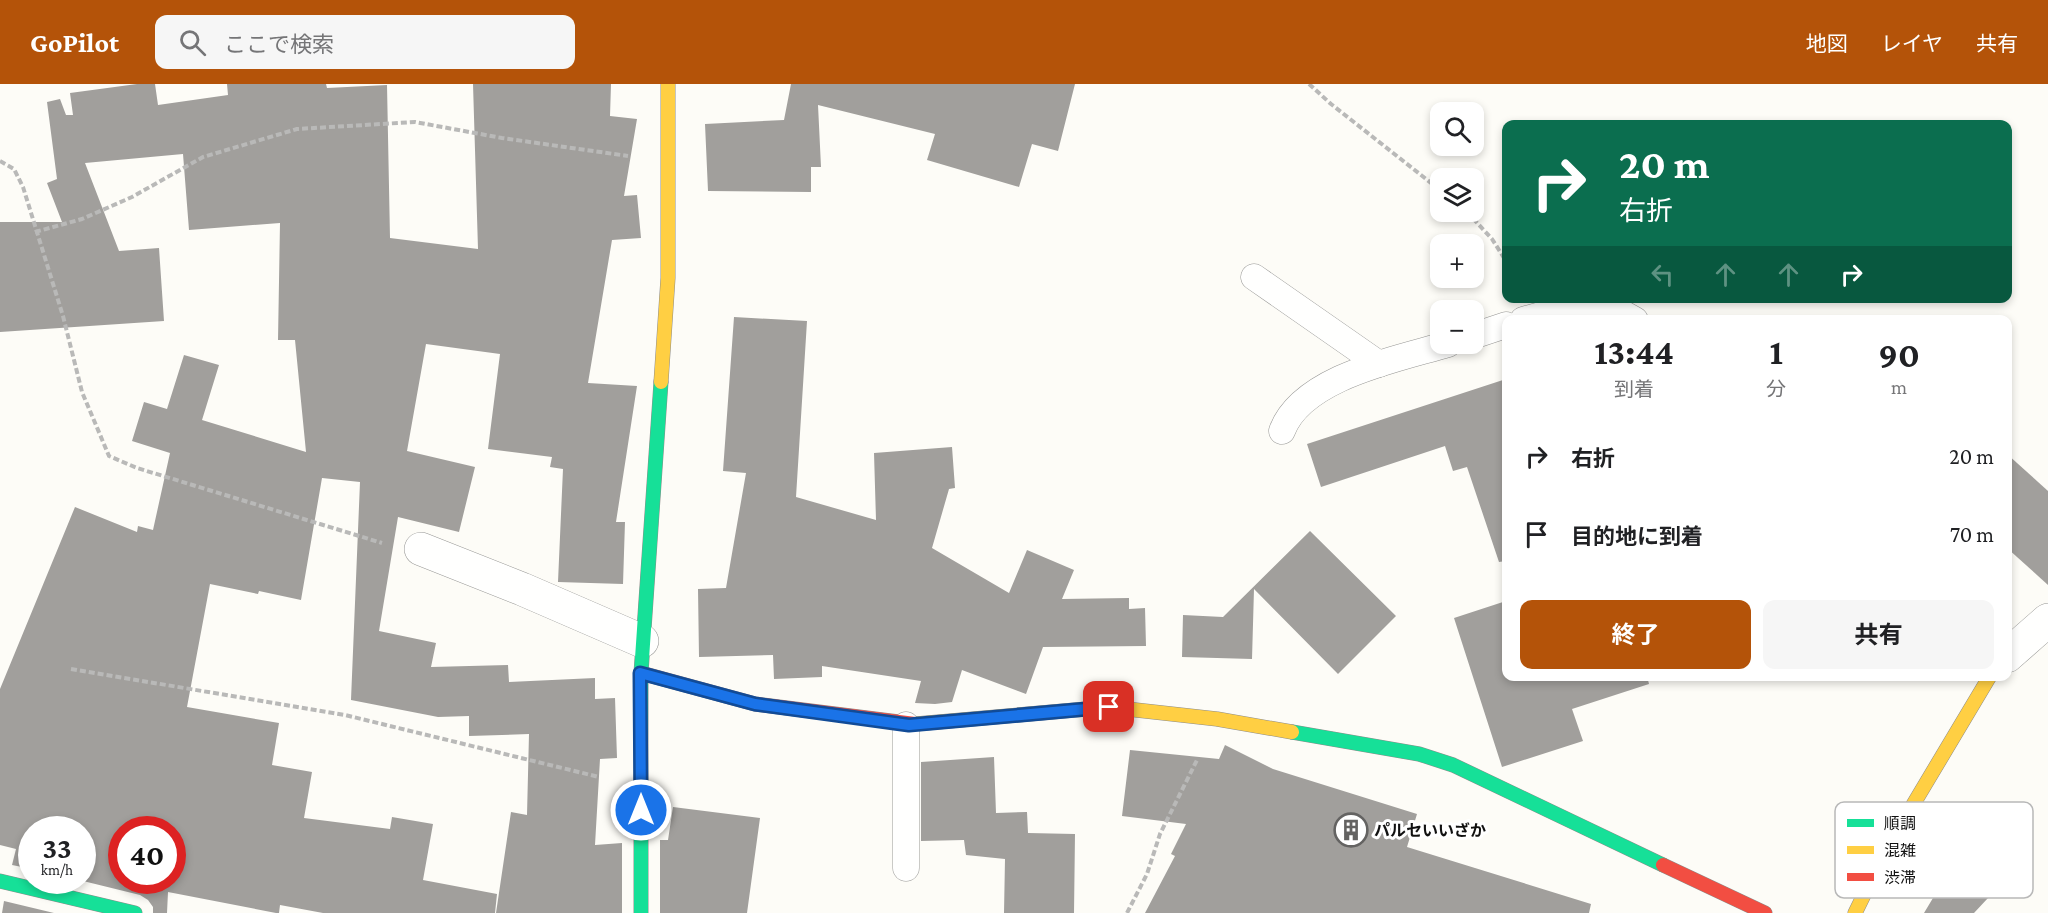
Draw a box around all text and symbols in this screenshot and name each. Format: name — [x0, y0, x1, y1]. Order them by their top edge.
search box — [155, 15, 575, 69]
icon: search — [176, 26, 209, 59]
text: GoPilot — [30, 27, 119, 58]
text: ここで検索 — [224, 32, 334, 57]
text: 地図 — [1806, 32, 1848, 56]
text: レイヤ — [1881, 32, 1943, 56]
text: 共有 — [1976, 32, 2018, 56]
map controls — [1430, 102, 1484, 354]
button: search — [1430, 102, 1484, 156]
text: 20 m — [1619, 140, 1710, 187]
icon: right — [1520, 144, 1598, 222]
button: layers — [1430, 168, 1484, 222]
text: 右折 — [1619, 196, 1673, 226]
button: + — [1430, 234, 1484, 288]
icon: left — [1646, 258, 1679, 291]
icon: ahead — [1709, 258, 1742, 291]
icon: ahead — [1772, 258, 1805, 291]
icon: right — [1835, 258, 1868, 291]
button: − — [1430, 300, 1484, 354]
text: 13:44 — [1594, 332, 1674, 372]
text: 1 — [1769, 332, 1783, 372]
text: 90 — [1878, 335, 1920, 375]
text: m — [1891, 376, 1907, 398]
text: 到着 — [1614, 378, 1654, 400]
text: 分 — [1766, 378, 1786, 400]
icon: right — [1520, 440, 1553, 473]
text: 20 m — [1949, 444, 1994, 469]
text: 右折 — [1571, 446, 1615, 471]
icon: arrive — [1520, 518, 1553, 551]
text: 70 m — [1950, 522, 1994, 547]
text: 目的地に到着 — [1571, 524, 1703, 549]
button: 終了 — [1520, 600, 1751, 669]
button: 共有 — [1763, 600, 1994, 669]
pin — [1083, 681, 1134, 732]
icon: arrive — [1092, 690, 1125, 723]
position arrow — [609, 778, 673, 842]
legend — [1835, 802, 2033, 898]
building icon: パルセいいざか — [1333, 812, 1369, 848]
text: 順調 — [1884, 815, 1916, 832]
speed limit sign: 40 — [108, 816, 186, 894]
place label: パルセいいざか — [1374, 822, 1486, 839]
text: 33 — [42, 831, 72, 864]
text: 混雑 — [1884, 842, 1916, 859]
text: km/h — [41, 862, 73, 878]
text: 渋滞 — [1884, 869, 1916, 886]

